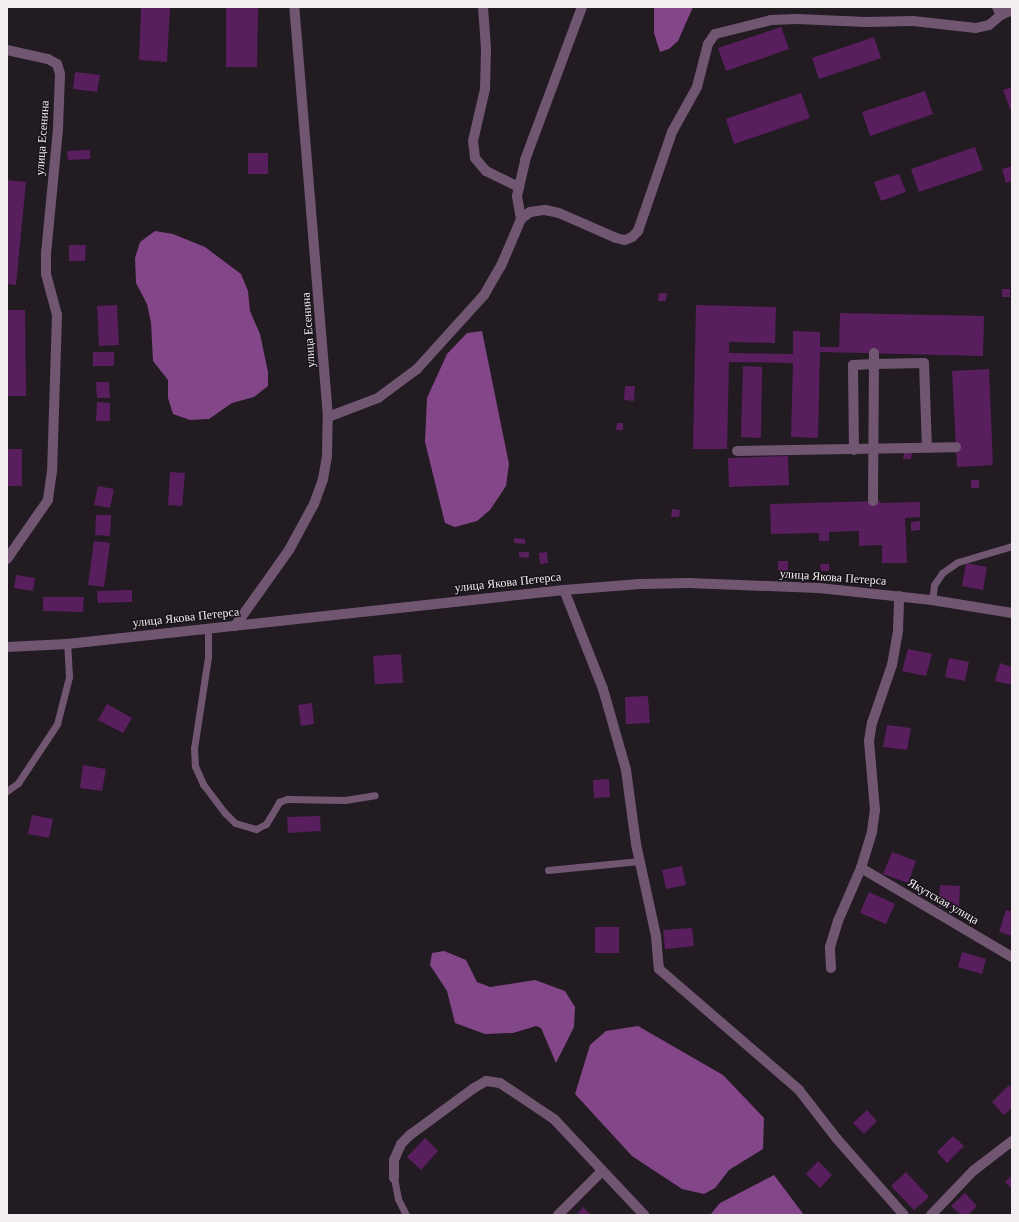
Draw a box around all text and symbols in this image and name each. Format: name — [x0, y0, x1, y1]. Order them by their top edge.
street label: улица Есенина — [33, 100, 53, 176]
street label: улица Есенина — [299, 292, 319, 368]
street label: улица Якова Петерса — [779, 567, 887, 589]
street label: улица Якова Петерса — [454, 570, 562, 596]
street label: улица Якова Петерса — [132, 605, 240, 631]
street label: Якутская улица — [905, 876, 981, 928]

